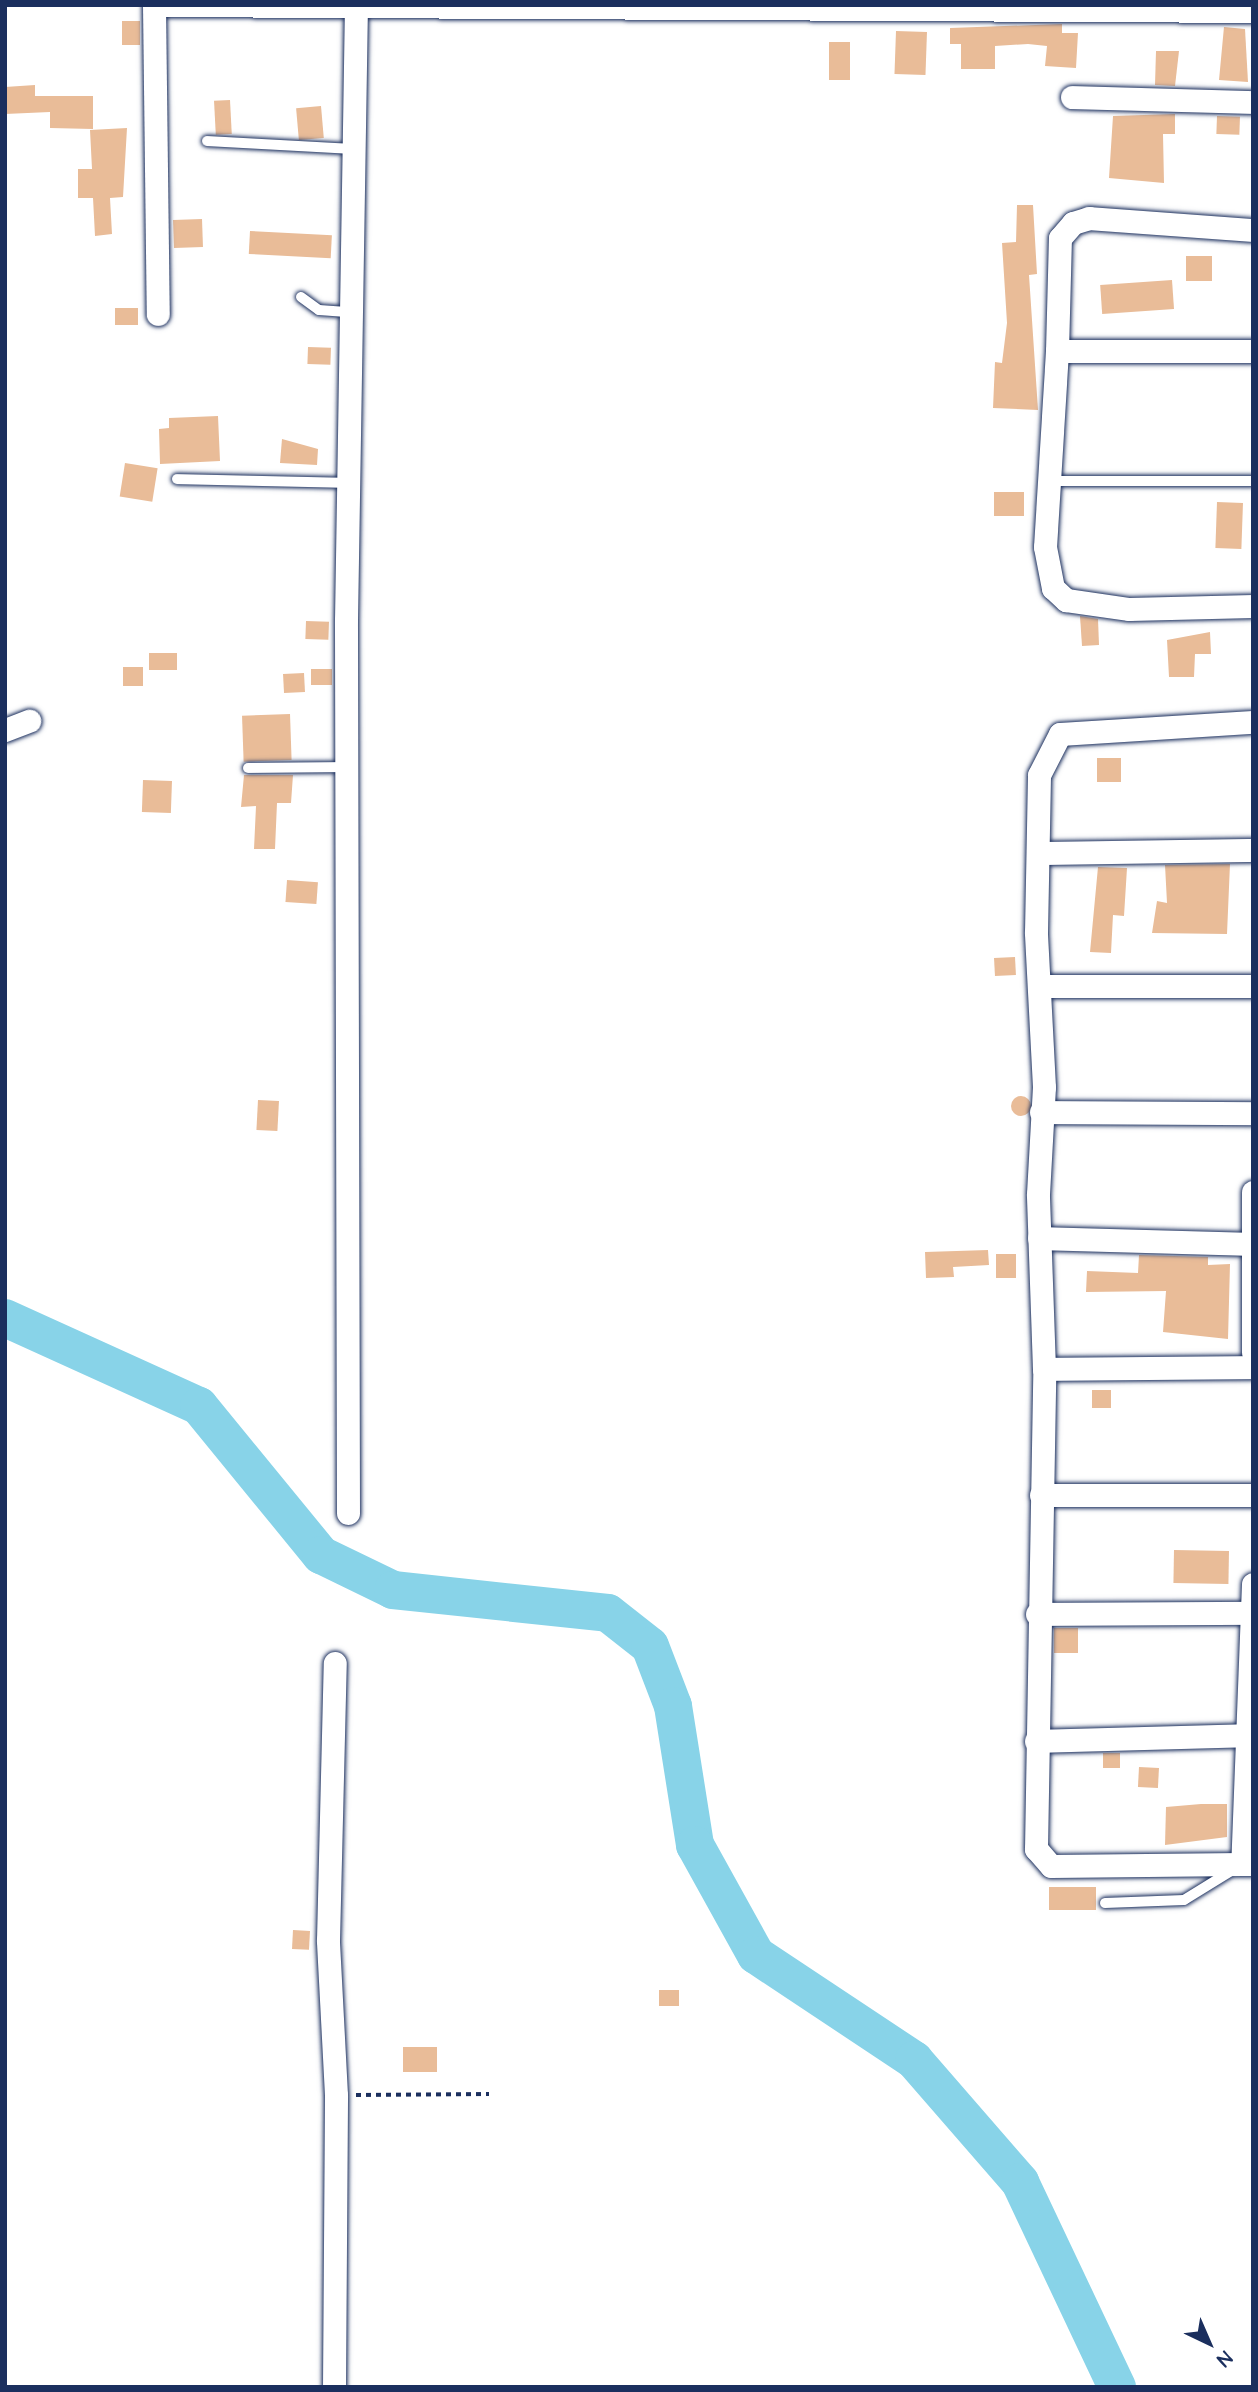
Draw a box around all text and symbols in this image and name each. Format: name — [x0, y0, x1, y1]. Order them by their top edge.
north arrow — [1174, 2308, 1244, 2378]
text: N — [1210, 2345, 1238, 2372]

